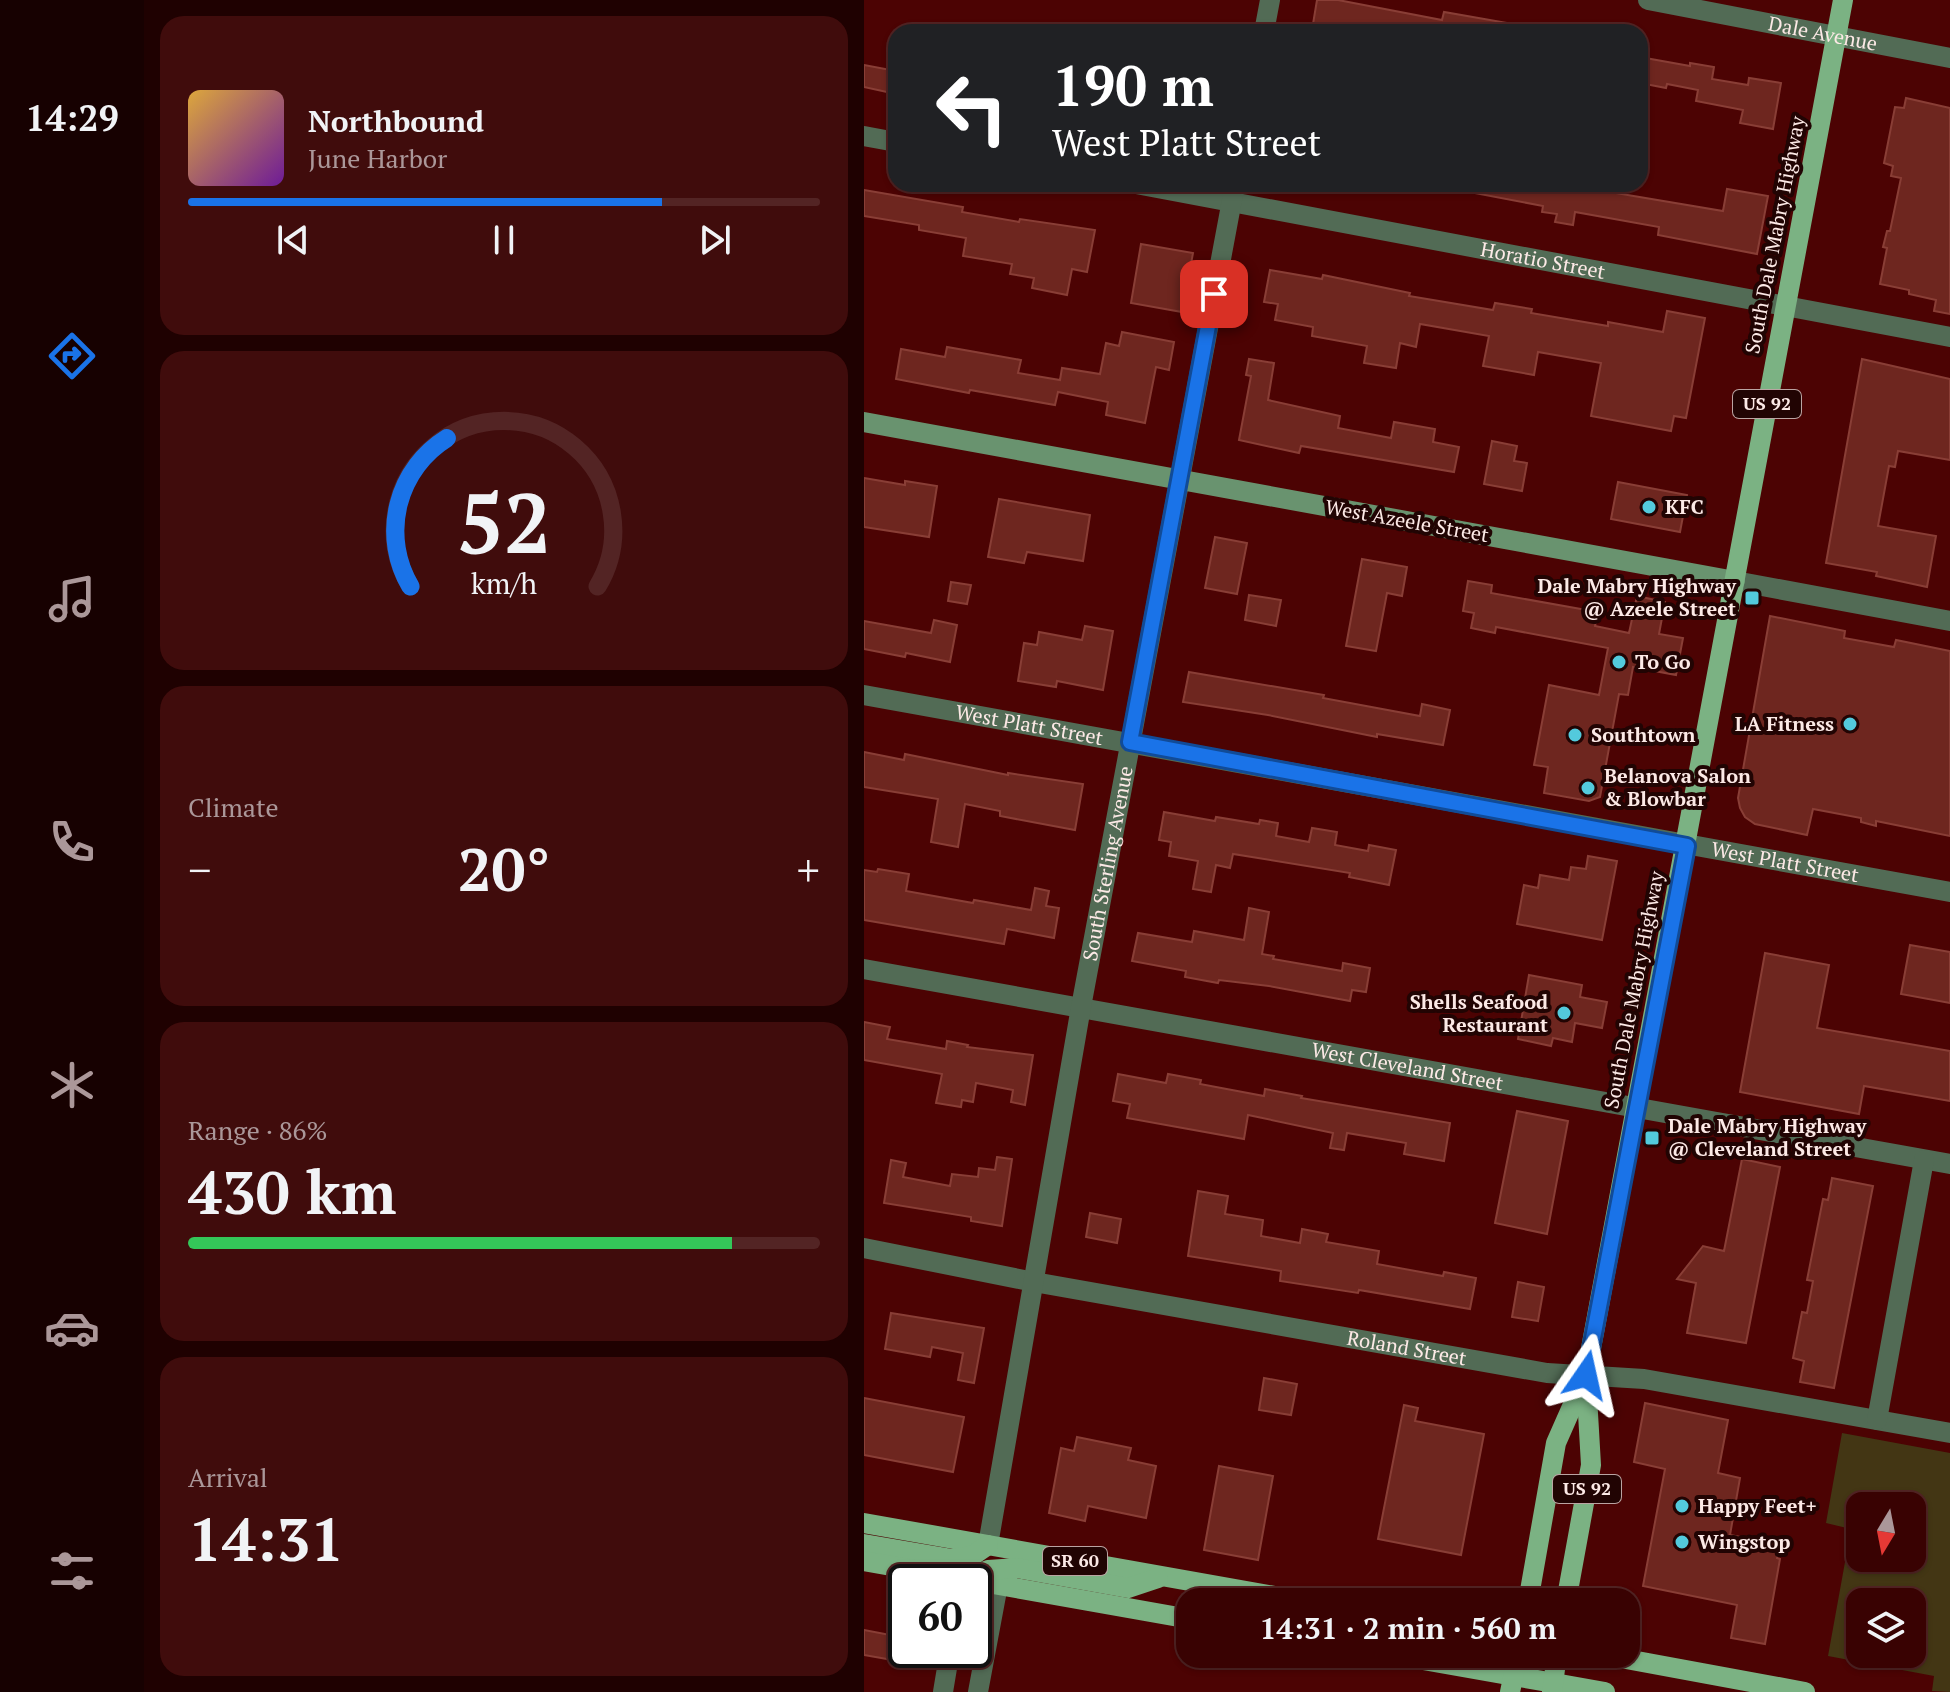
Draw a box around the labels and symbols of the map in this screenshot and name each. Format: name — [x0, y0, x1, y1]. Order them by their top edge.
street label: Dale Avenue — [1766, 9, 1880, 57]
street label: South Dale Mabry Highway — [1738, 113, 1811, 356]
street label: Horatio Street — [1478, 235, 1608, 285]
pin — [1180, 260, 1248, 328]
road number: US 92 — [1733, 390, 1801, 418]
street label: West Azeele Street — [1323, 493, 1492, 548]
place label: KFC — [1665, 493, 1704, 520]
marker: KFC — [1640, 498, 1658, 516]
place label: Dale Mabry Highway @ Azeele Street — [1538, 572, 1736, 622]
marker: Dale Mabry Highway @ Azeele Street — [1743, 589, 1761, 607]
place label: To Go — [1635, 648, 1691, 675]
marker: To Go — [1610, 653, 1628, 671]
street label: West Platt Street — [953, 698, 1106, 751]
place label: LA Fitness — [1735, 710, 1834, 737]
marker: LA Fitness — [1841, 715, 1859, 733]
place label: Southtown — [1591, 721, 1696, 748]
marker: Southtown — [1566, 726, 1584, 744]
place label: Belanova Salon & Blowbar — [1604, 762, 1751, 812]
street label: South Sterling Avenue — [1076, 764, 1139, 963]
marker: Belanova Salon & Blowbar — [1579, 779, 1597, 797]
street label: West Platt Street — [1709, 835, 1862, 888]
street label: South Dale Mabry Highway — [1597, 868, 1670, 1111]
place label: Shells Seafood Restaurant — [1410, 988, 1548, 1038]
marker: Shells Seafood Restaurant — [1555, 1004, 1573, 1022]
street label: West Cleveland Street — [1309, 1036, 1506, 1097]
place label: Dale Mabry Highway @ Cleveland Street — [1668, 1112, 1867, 1162]
marker: Dale Mabry Highway @ Cleveland Street — [1643, 1129, 1661, 1147]
street label: Roland Street — [1345, 1324, 1469, 1372]
position arrow — [1544, 1333, 1628, 1417]
road number: US 92 — [1553, 1475, 1621, 1503]
place label: Happy Feet+ — [1698, 1492, 1817, 1519]
north arrow — [1846, 1492, 1926, 1572]
marker: Happy Feet+ — [1673, 1497, 1691, 1515]
place label: Wingstop — [1698, 1528, 1791, 1555]
marker: Wingstop — [1673, 1533, 1691, 1551]
road number: SR 60 — [1043, 1547, 1107, 1575]
speed limit sign: 60 — [888, 1564, 992, 1668]

